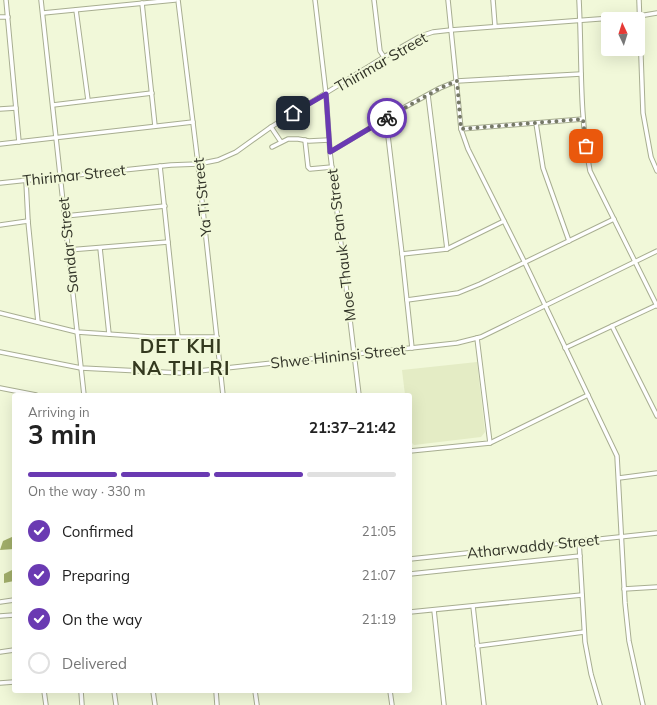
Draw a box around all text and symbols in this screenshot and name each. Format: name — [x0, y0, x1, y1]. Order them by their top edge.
north arrow — [601, 12, 645, 56]
map controls — [601, 12, 645, 56]
street label: Thirimar Street — [331, 28, 431, 96]
pin — [276, 96, 310, 130]
courier — [367, 98, 407, 138]
icon: home — [282, 102, 304, 124]
icon: bike — [376, 107, 398, 129]
pin — [569, 129, 603, 163]
icon: bag — [575, 135, 597, 157]
street label: Ya Ti Street — [188, 157, 216, 238]
street label: Thirimar Street — [22, 160, 126, 190]
street label: Moe Thauk Pan Street — [322, 168, 360, 322]
street label: Sandar Street — [54, 196, 82, 294]
district label: DET KHI NA THI RI — [132, 334, 230, 380]
street label: Shwe Hininsi Street — [270, 339, 406, 373]
text: Arriving in — [28, 404, 90, 420]
text: 3 min — [28, 418, 97, 451]
text: 21:37–21:42 — [309, 418, 396, 437]
text: On the way · 330 m — [28, 483, 145, 499]
icon: check — [28, 520, 50, 542]
text: Confirmed — [62, 522, 133, 541]
text: 21:05 — [362, 523, 396, 539]
street label: Atharwaddy Street — [466, 530, 600, 562]
icon: check — [28, 564, 50, 586]
text: Preparing — [62, 566, 130, 585]
text: 21:07 — [362, 567, 396, 583]
icon: check — [28, 608, 50, 630]
text: On the way — [62, 610, 142, 629]
text: 21:19 — [362, 611, 396, 627]
text: Delivered — [62, 654, 127, 673]

